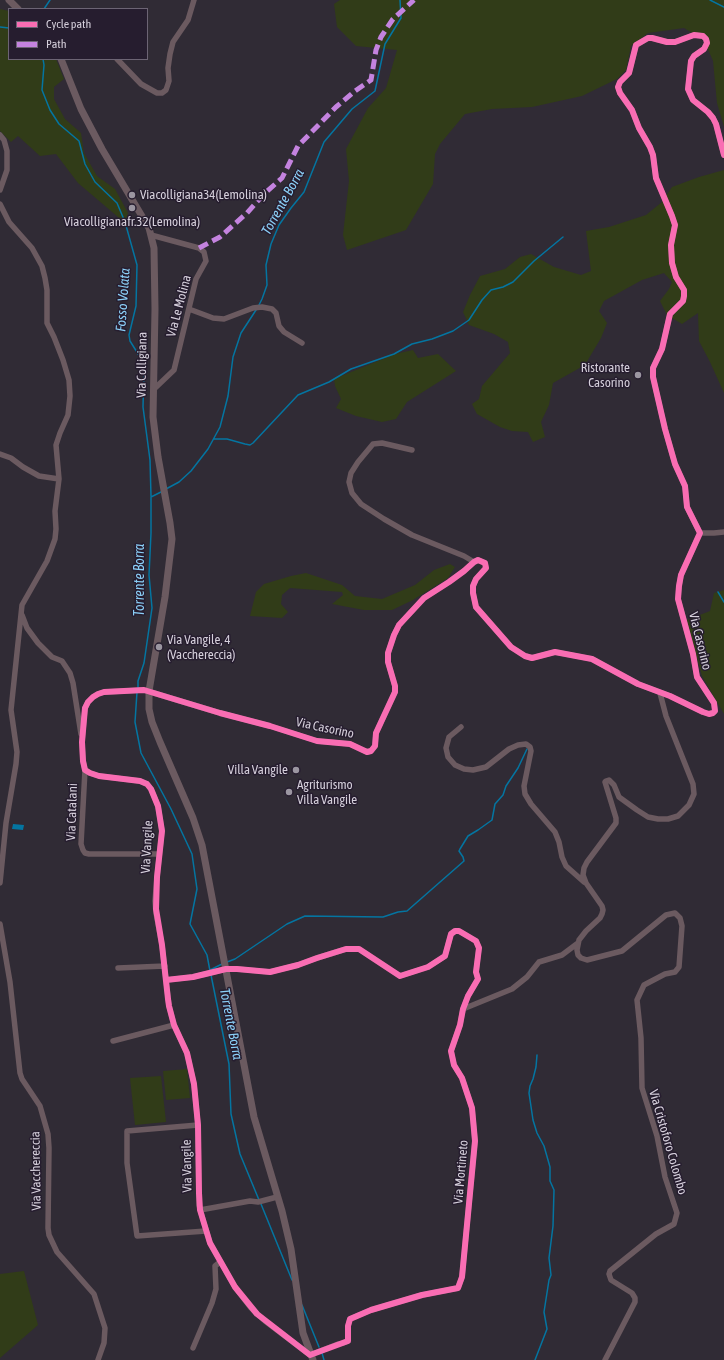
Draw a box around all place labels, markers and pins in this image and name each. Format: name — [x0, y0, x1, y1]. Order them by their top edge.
place label: Viacolligiana34(Lemolina) — [140, 187, 267, 203]
marker: Viacolligiana34(Lemolina) — [127, 190, 137, 200]
marker: Viacolligianafr.32(Lemolina) — [127, 203, 137, 213]
place label: Viacolligianafr.32(Lemolina) — [64, 214, 200, 230]
place label: Ristorante Casorino — [581, 360, 630, 391]
marker: Ristorante Casorino — [633, 370, 643, 380]
place label: Via Vangile, 4 (Vacchereccia) — [167, 632, 235, 663]
marker: Via Vangile, 4 (Vacchereccia) — [154, 642, 164, 652]
place label: Villa Vangile — [228, 762, 288, 778]
marker: Villa Vangile — [291, 765, 301, 775]
place label: Agriturismo Villa Vangile — [297, 777, 357, 808]
marker: Agriturismo Villa Vangile — [284, 787, 294, 797]

